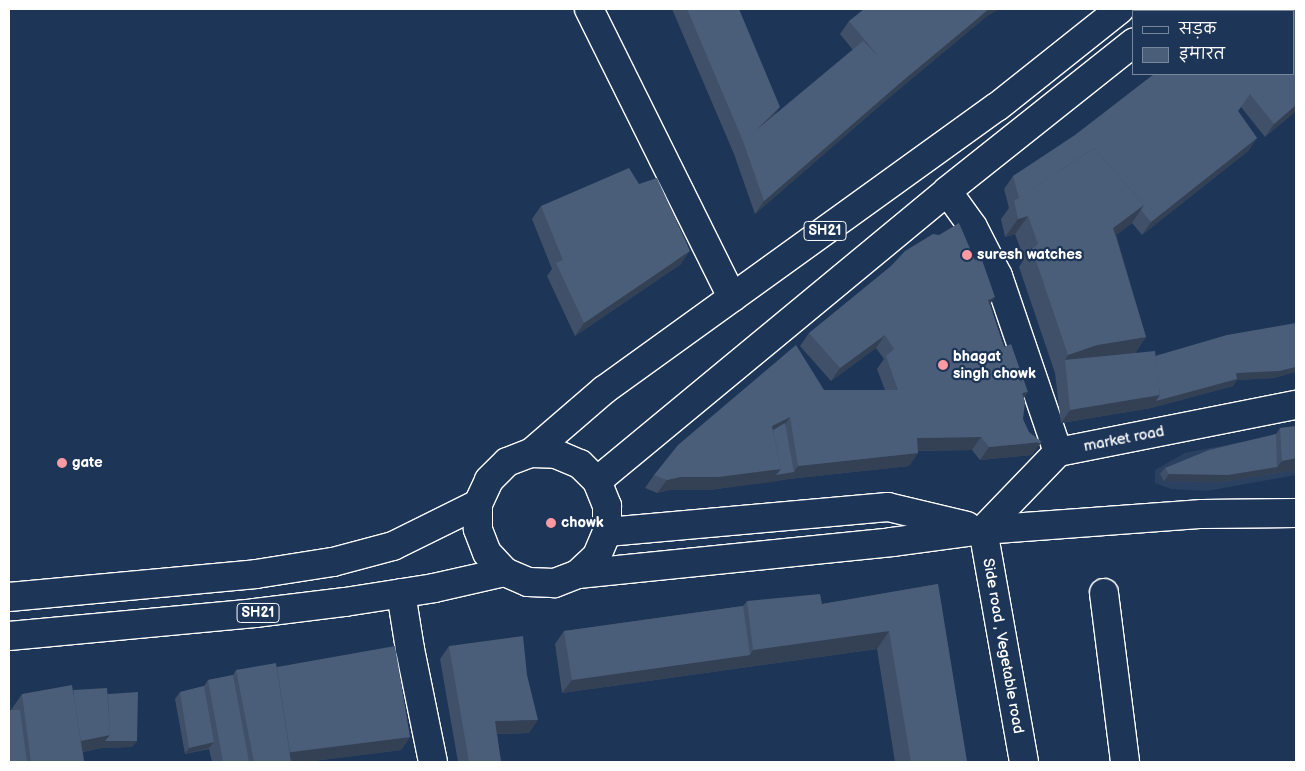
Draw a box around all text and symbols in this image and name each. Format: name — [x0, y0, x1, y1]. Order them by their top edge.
legend — [1132, 10, 1295, 75]
text: सड़क — [1179, 20, 1216, 39]
text: इमारत — [1179, 45, 1225, 64]
road number: SH21 — [802, 220, 848, 242]
place label: suresh watches — [977, 246, 1082, 264]
marker: suresh watches — [961, 249, 973, 261]
place label: bhagat singh chowk — [953, 347, 1036, 382]
marker: bhagat singh chowk — [937, 359, 949, 371]
street label: market road — [1082, 422, 1166, 456]
place label: gate — [72, 454, 103, 472]
marker: gate — [56, 457, 68, 469]
place label: chowk — [561, 514, 604, 532]
marker: chowk — [545, 517, 557, 529]
street label: Side road , Vegetable road — [979, 557, 1027, 735]
road number: SH21 — [236, 602, 280, 624]

